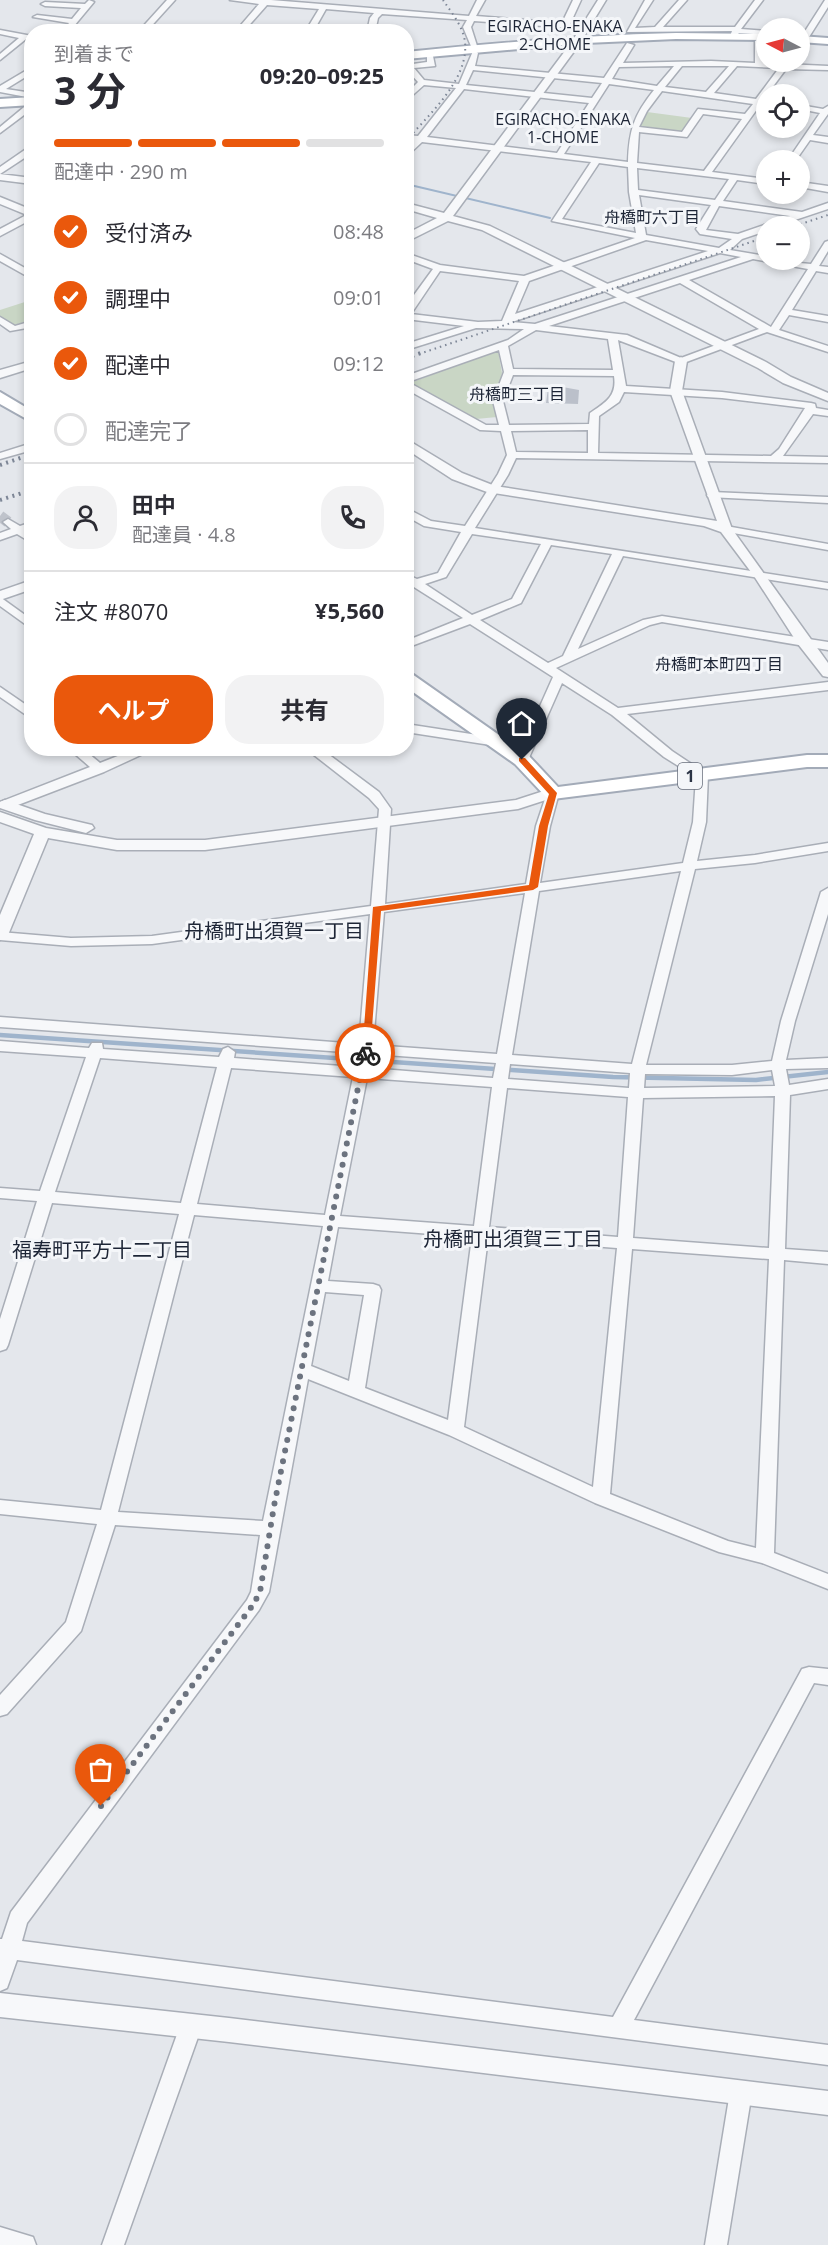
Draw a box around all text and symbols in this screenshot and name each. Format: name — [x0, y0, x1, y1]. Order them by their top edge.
district label: EGIRACHO-ENAKA 2-CHOME — [487, 15, 624, 55]
north arrow — [756, 18, 810, 72]
map controls — [756, 18, 810, 270]
text: 到着まで — [54, 40, 134, 67]
text: 09:20–09:25 — [260, 60, 384, 90]
text: 3 分 — [54, 63, 125, 116]
button: locate — [756, 84, 810, 138]
district label: EGIRACHO-ENAKA 1-CHOME — [495, 108, 632, 148]
button: + — [756, 150, 810, 204]
text: 配達中 · 290 m — [54, 158, 188, 185]
district label: 舟橋町六丁目 — [604, 206, 700, 228]
icon: check — [54, 215, 87, 248]
button: − — [756, 216, 810, 270]
text: 受付済み — [105, 217, 193, 247]
text: 08:48 — [333, 218, 384, 245]
icon: check — [54, 281, 87, 314]
text: 調理中 — [105, 283, 171, 313]
text: 09:01 — [333, 284, 384, 311]
icon: check — [54, 347, 87, 380]
text: 配達中 — [105, 349, 171, 379]
text: 09:12 — [333, 350, 384, 377]
district label: 舟橋町三丁目 — [469, 383, 565, 405]
text: 配達完了 — [105, 415, 193, 445]
button: person — [54, 486, 117, 549]
button: phone — [321, 486, 384, 549]
text: 田中 — [132, 489, 176, 519]
text: 配達員 · 4.8 — [132, 521, 236, 548]
text: ¥5,560 — [315, 595, 384, 625]
text: 注文 #8070 — [54, 596, 168, 626]
district label: 舟橋町本町四丁目 — [655, 653, 783, 675]
button: ヘルプ — [54, 675, 213, 744]
button: 共有 — [225, 675, 384, 744]
pin — [496, 698, 547, 760]
icon: home — [505, 707, 538, 740]
road number: 1 — [678, 763, 702, 789]
district label: 舟橋町出須賀一丁目 — [184, 917, 364, 944]
courier — [335, 1023, 395, 1083]
icon: bike — [349, 1037, 382, 1070]
district label: 舟橋町出須賀三丁目 — [423, 1225, 603, 1252]
district label: 福寿町平方十二丁目 — [12, 1236, 192, 1263]
pin — [75, 1744, 126, 1806]
icon: bag — [84, 1753, 117, 1786]

